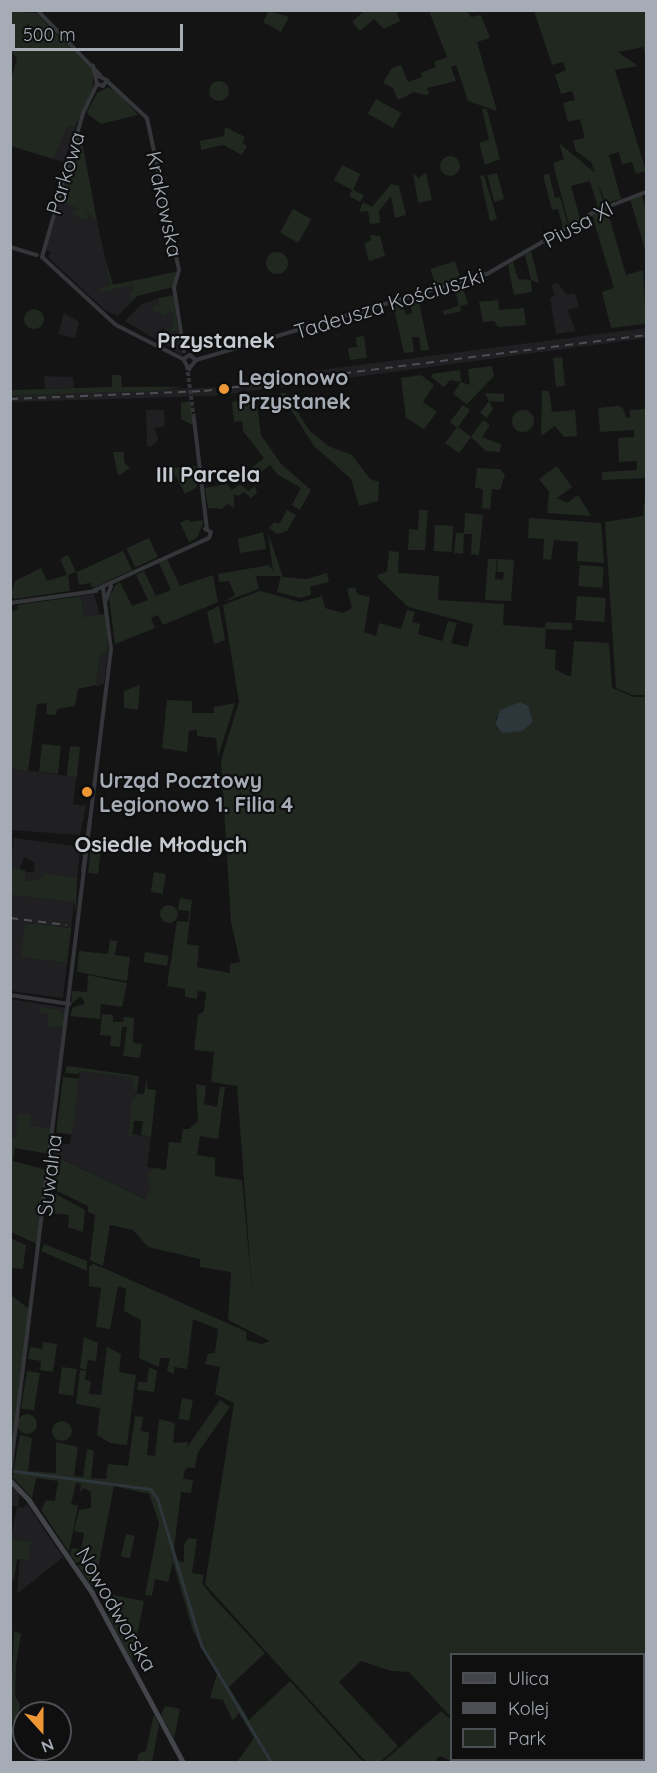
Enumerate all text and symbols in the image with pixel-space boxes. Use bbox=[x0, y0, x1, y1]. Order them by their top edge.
scale bar bbox=[15, 12, 186, 50]
text: 500 m bbox=[23, 23, 76, 46]
street label: Parkowa bbox=[40, 129, 90, 217]
street label: Krakowska bbox=[142, 149, 188, 259]
street label: Piusa XI bbox=[539, 195, 617, 253]
street label: Tadeusza Kościuszki bbox=[291, 262, 487, 344]
district label: Przystanek bbox=[157, 328, 275, 354]
place label: Legionowo Przystanek bbox=[238, 364, 351, 414]
marker: Legionowo Przystanek bbox=[215, 380, 233, 398]
district label: III Parcela bbox=[156, 462, 260, 488]
place label: Urząd Pocztowy Legionowo 1. Filia 4 bbox=[99, 767, 293, 817]
marker: Urząd Pocztowy Legionowo 1. Filia 4 bbox=[80, 785, 94, 799]
district label: Osiedle Młodych bbox=[75, 832, 247, 858]
street label: Suwalna bbox=[31, 1133, 67, 1217]
street label: Nowodworska bbox=[71, 1542, 163, 1676]
legend bbox=[450, 1653, 645, 1761]
text: Ulica bbox=[508, 1667, 549, 1690]
text: Kolej bbox=[508, 1697, 550, 1720]
north arrow bbox=[12, 1701, 72, 1761]
text: Park bbox=[508, 1727, 546, 1750]
text: N bbox=[39, 1734, 57, 1757]

